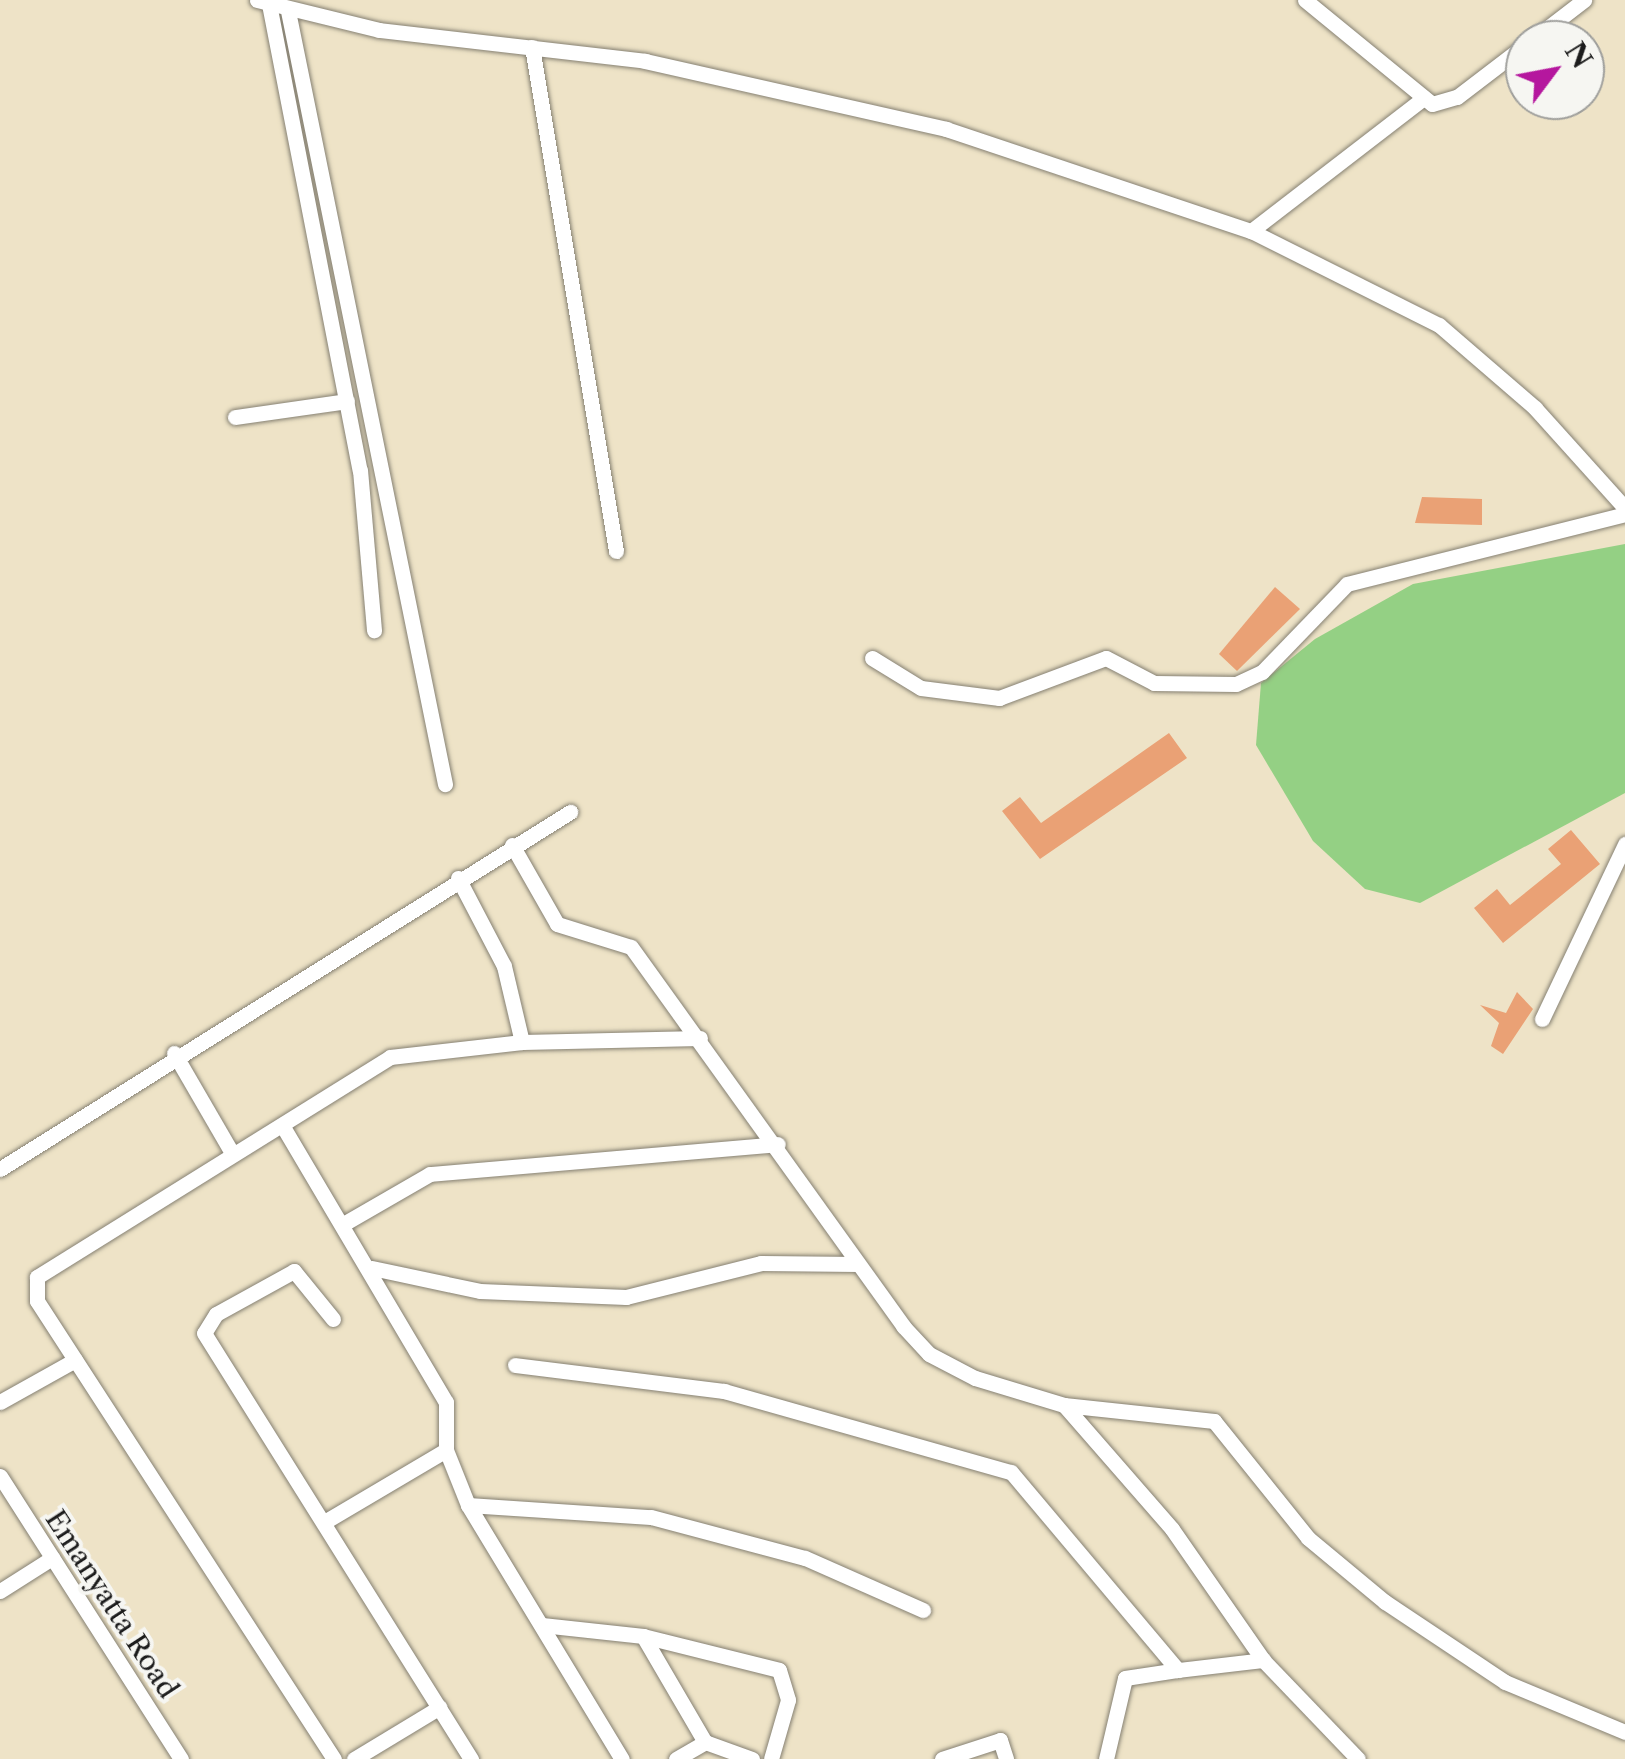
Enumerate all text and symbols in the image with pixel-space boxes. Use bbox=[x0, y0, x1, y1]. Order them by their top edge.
north arrow bbox=[1505, 20, 1605, 120]
text: N bbox=[1558, 36, 1600, 74]
street label: Emanyatta Road bbox=[39, 1504, 185, 1704]

